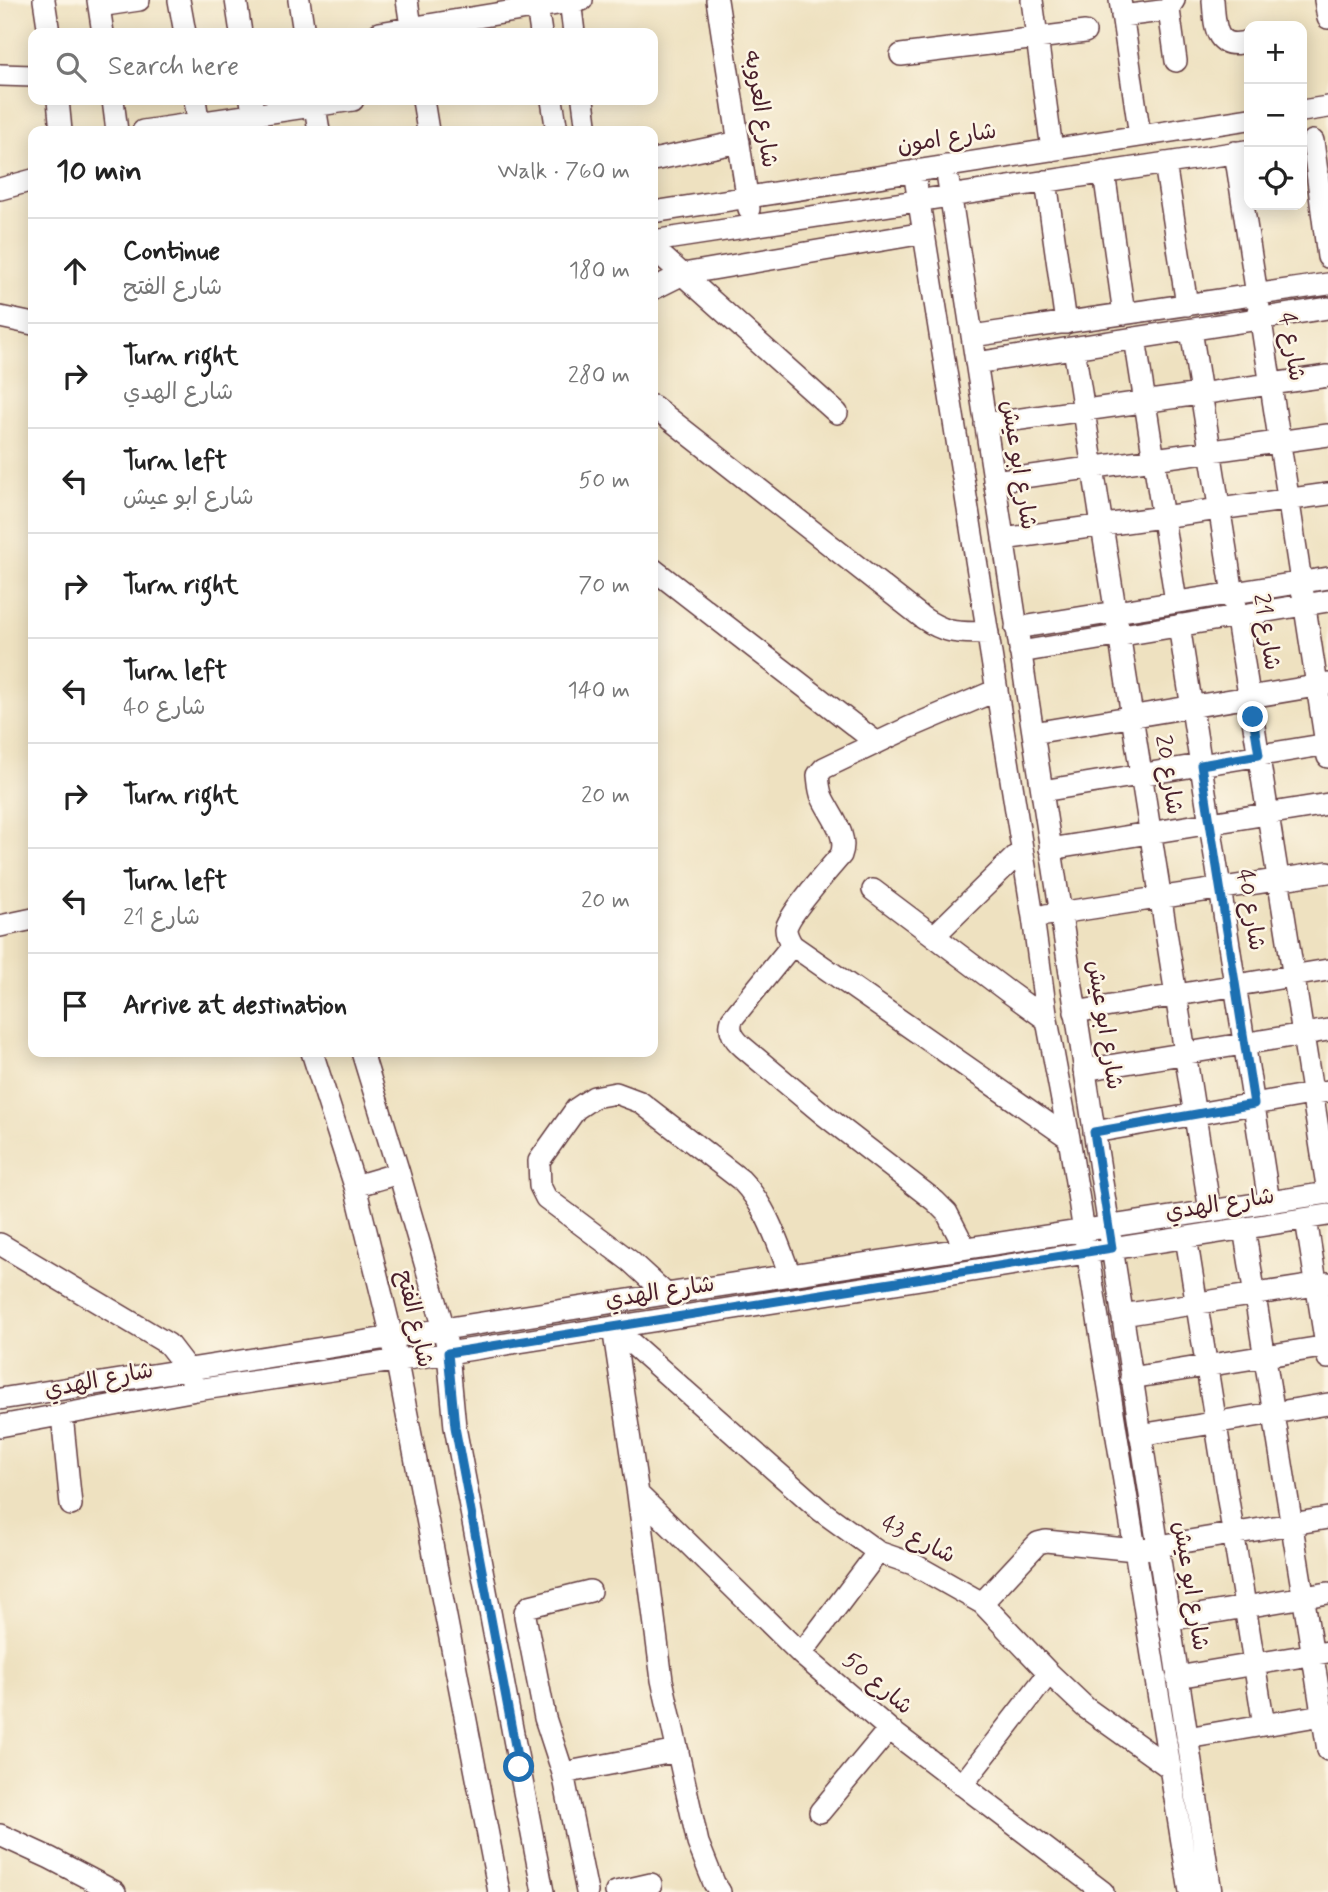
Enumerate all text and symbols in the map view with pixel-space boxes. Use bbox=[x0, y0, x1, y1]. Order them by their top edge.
map controls bbox=[1244, 21, 1307, 210]
button: + bbox=[1244, 21, 1307, 84]
search box bbox=[28, 28, 658, 105]
icon: search bbox=[52, 48, 90, 86]
street label: شارع العروبه bbox=[736, 48, 784, 170]
text: Search here bbox=[108, 50, 239, 84]
button: − bbox=[1244, 84, 1307, 147]
street label: شارع امون bbox=[895, 116, 999, 162]
button: locate bbox=[1244, 147, 1307, 210]
text: 10 min bbox=[56, 152, 142, 191]
text: Walk · 760 m bbox=[498, 157, 630, 187]
text: Continue bbox=[123, 235, 220, 269]
icon: ahead bbox=[56, 252, 94, 290]
text: 180 m bbox=[569, 256, 630, 286]
text: شارع الفتح bbox=[123, 273, 222, 303]
street label: شارع 4 bbox=[1271, 310, 1311, 384]
text: Turn right bbox=[123, 340, 239, 374]
icon: right bbox=[56, 357, 94, 395]
text: 280 m bbox=[568, 361, 630, 391]
text: شارع الهدي bbox=[123, 378, 233, 408]
street label: شارع ابو عيش bbox=[993, 398, 1043, 532]
text: Turn left bbox=[123, 445, 227, 479]
icon: left bbox=[56, 462, 94, 500]
text: 50 m bbox=[579, 466, 630, 496]
text: شارع ابو عيش bbox=[123, 483, 254, 513]
icon: right bbox=[56, 567, 94, 605]
text: Turn right bbox=[123, 569, 239, 603]
text: 70 m bbox=[578, 571, 630, 601]
street label: شارع 21 bbox=[1245, 592, 1287, 672]
text: Turn left bbox=[123, 655, 227, 689]
icon: left bbox=[56, 672, 94, 710]
text: 140 m bbox=[567, 676, 630, 706]
text: شارع 40 bbox=[123, 693, 206, 723]
route end bbox=[1237, 701, 1268, 732]
street label: شارع 20 bbox=[1147, 733, 1189, 817]
icon: right bbox=[56, 777, 94, 815]
text: Turn right bbox=[123, 779, 239, 813]
text: 20 m bbox=[581, 781, 630, 811]
text: Turn left bbox=[123, 865, 227, 899]
street label: شارع 40 bbox=[1229, 867, 1271, 953]
icon: left bbox=[56, 882, 94, 920]
text: 20 m bbox=[581, 886, 630, 916]
text: شارع 21 bbox=[123, 903, 200, 933]
street label: شارع ابو عيش bbox=[1079, 958, 1129, 1092]
icon: arrive bbox=[56, 987, 94, 1025]
text: Arrive at destination bbox=[123, 989, 347, 1023]
street label: شارع الهدي bbox=[1163, 1182, 1277, 1228]
street label: شارع الفتح bbox=[388, 1267, 440, 1371]
street label: شارع الهدي bbox=[603, 1270, 717, 1316]
street label: شارع الهدي bbox=[42, 1356, 156, 1406]
street label: شارع 43 bbox=[876, 1509, 960, 1571]
street label: شارع ابو عيش bbox=[1165, 1519, 1215, 1653]
street label: شارع 50 bbox=[836, 1646, 918, 1722]
route start bbox=[503, 1751, 534, 1782]

